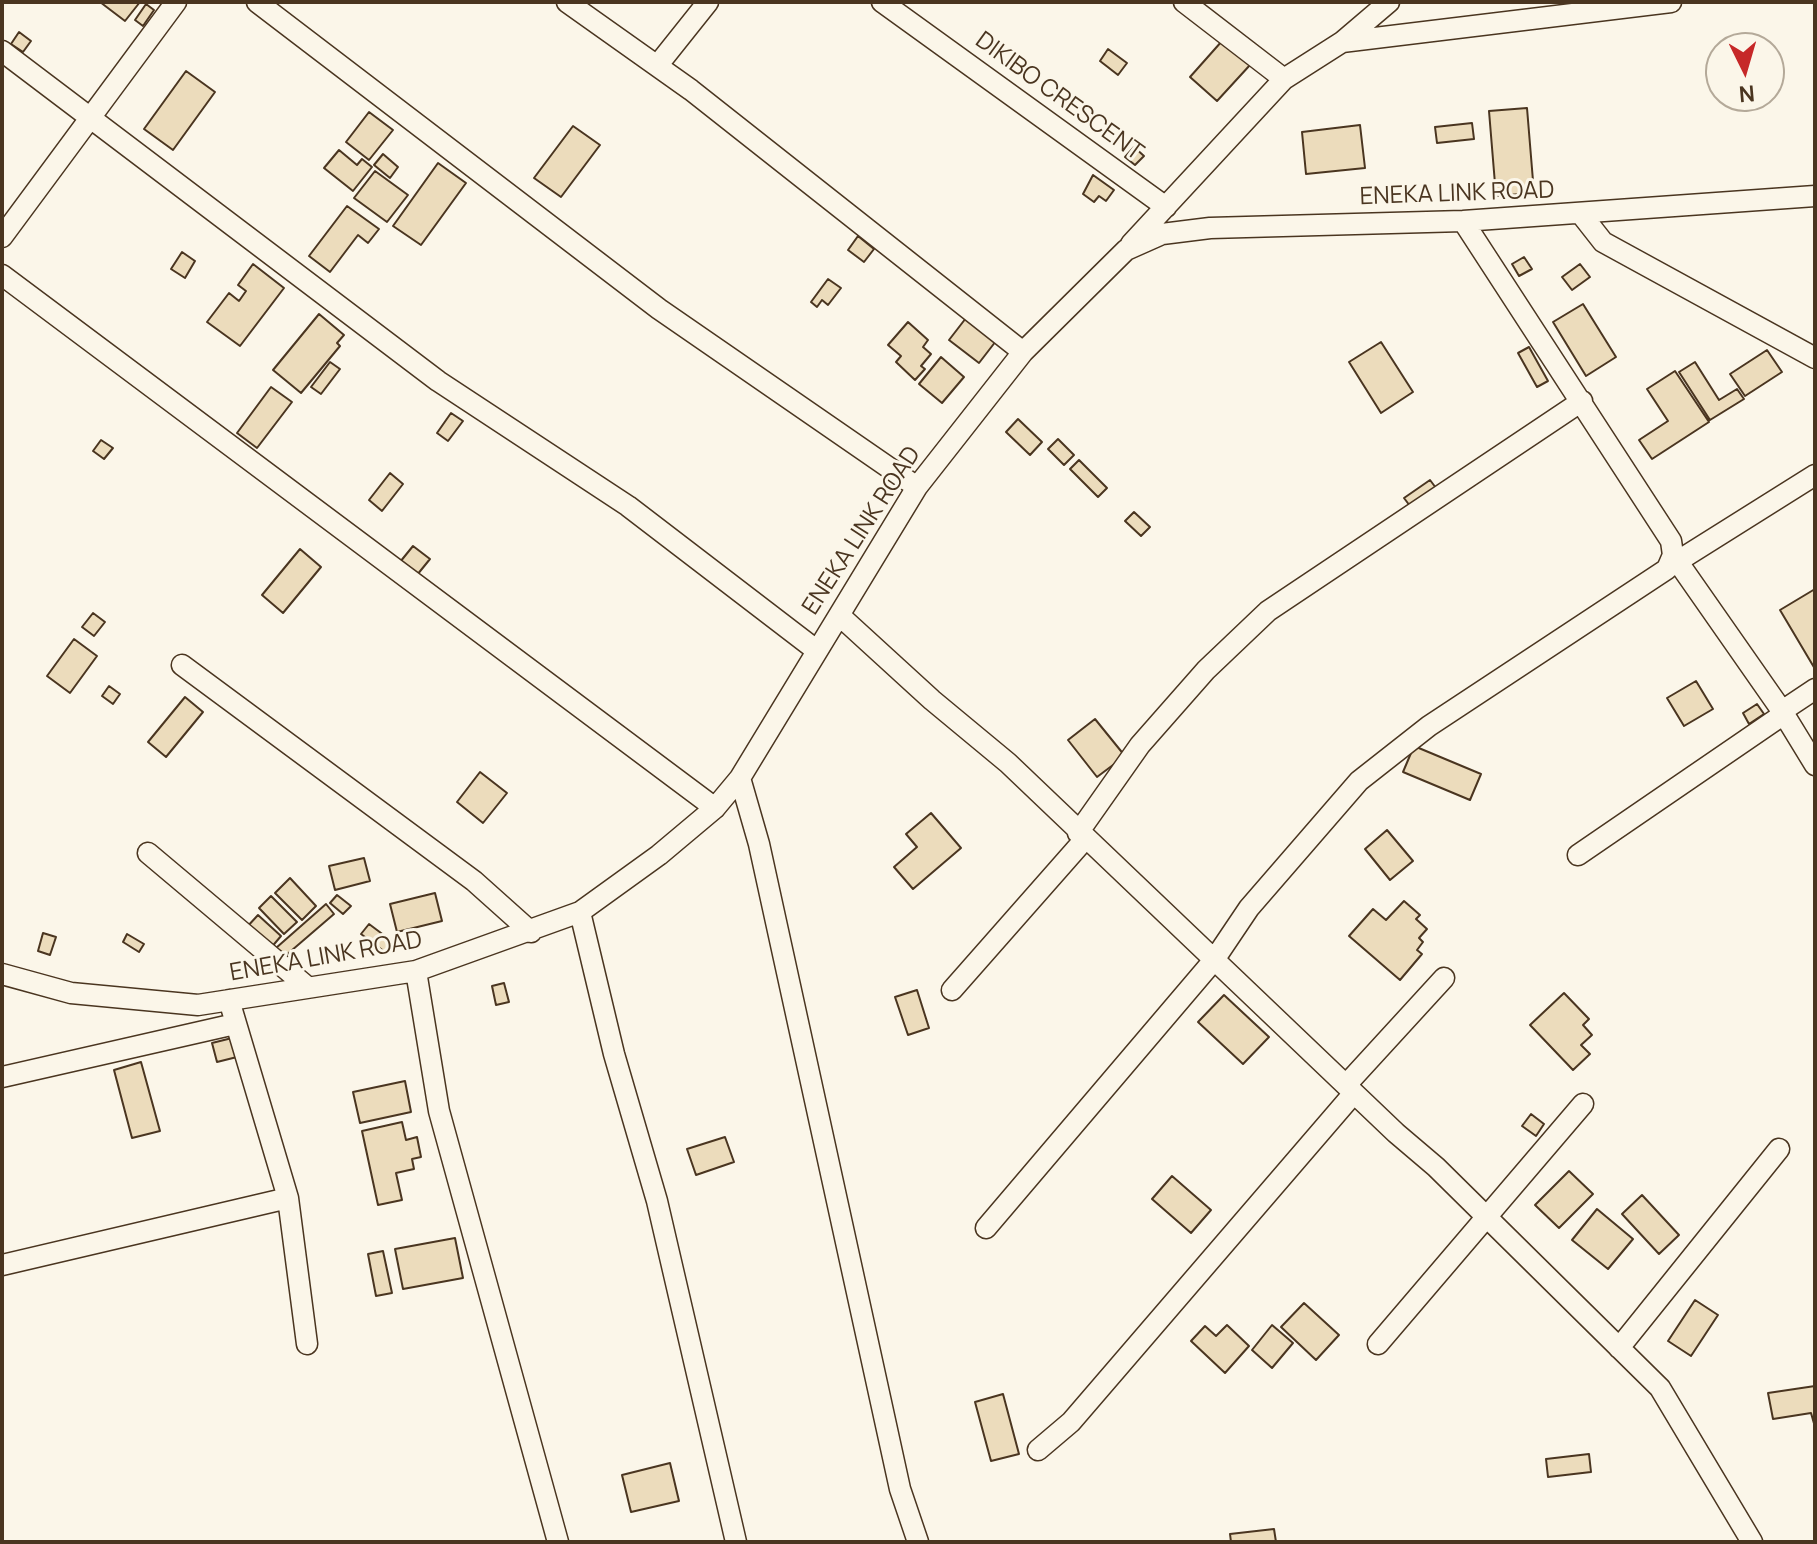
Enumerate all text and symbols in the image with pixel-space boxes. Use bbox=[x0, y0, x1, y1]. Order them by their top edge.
street label: DIKIBO CRESCENT bbox=[970, 27, 1148, 167]
north arrow bbox=[1705, 32, 1785, 112]
text: N bbox=[1738, 78, 1756, 110]
street label: ENEKA LINK ROAD bbox=[1359, 176, 1555, 212]
street label: ENEKA LINK ROAD bbox=[797, 442, 927, 620]
street label: ENEKA LINK ROAD bbox=[228, 926, 424, 988]

